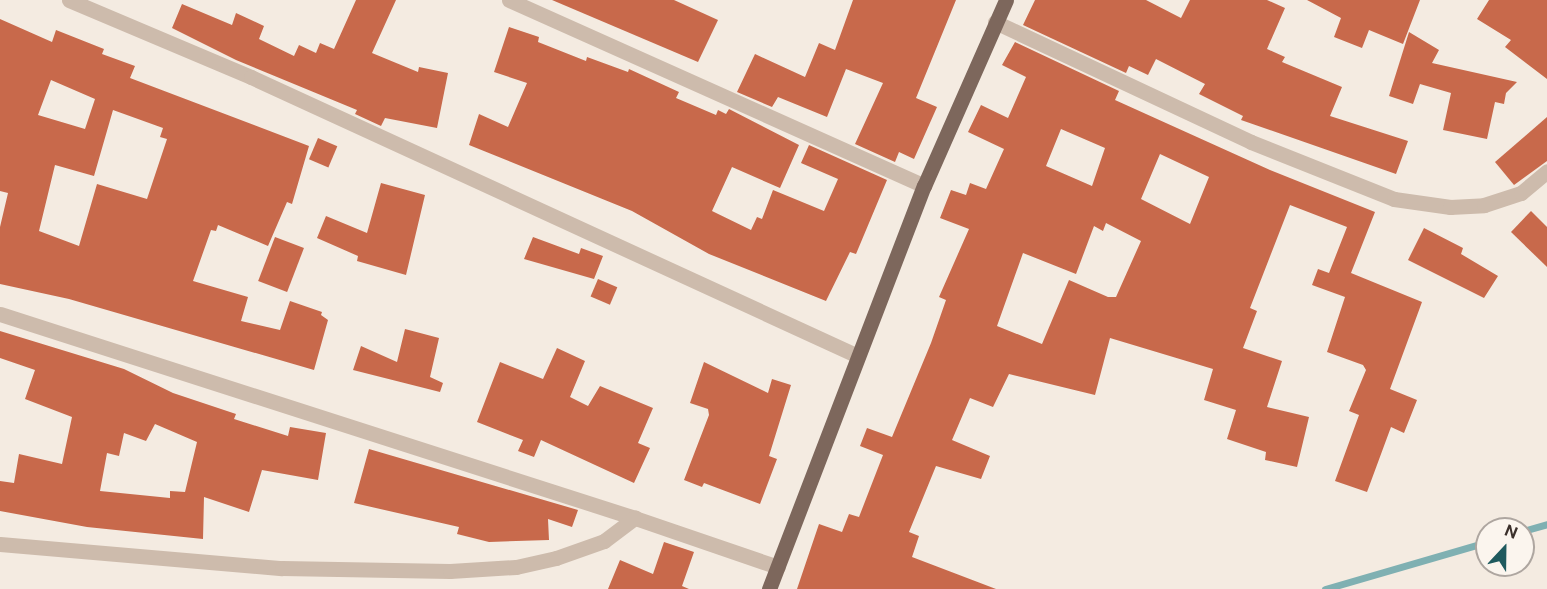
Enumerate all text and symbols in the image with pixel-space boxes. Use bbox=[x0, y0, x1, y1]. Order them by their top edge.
north arrow bbox=[1475, 517, 1535, 577]
text: N bbox=[1502, 521, 1521, 543]

